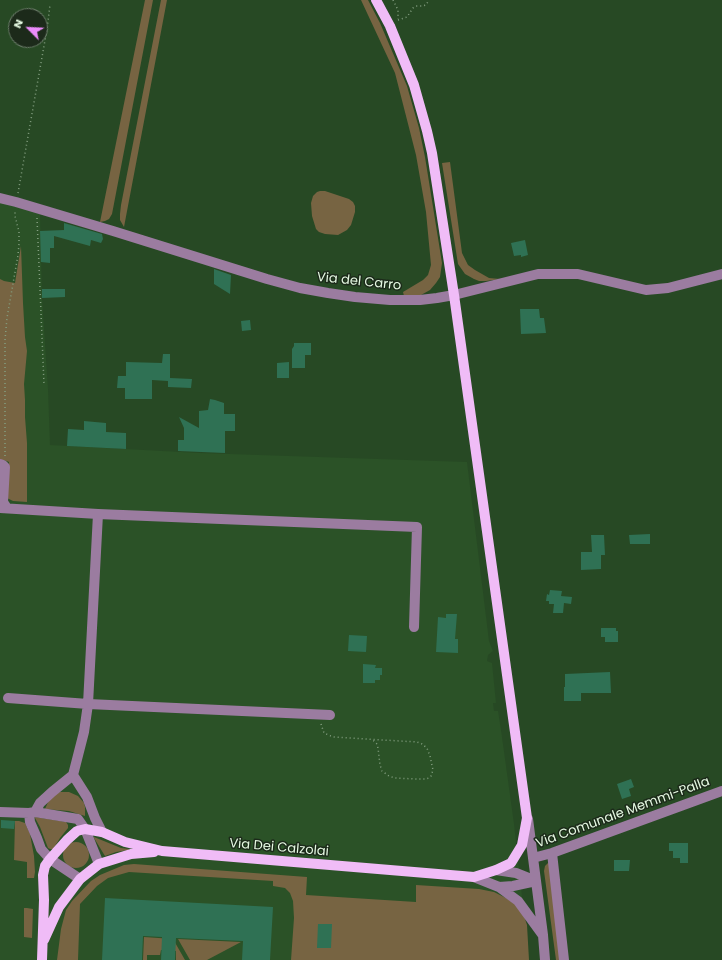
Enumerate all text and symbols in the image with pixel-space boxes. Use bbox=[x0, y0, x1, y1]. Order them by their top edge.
north arrow bbox=[8, 8, 48, 48]
text: N bbox=[9, 16, 27, 31]
street label: Via del Carro bbox=[316, 270, 402, 294]
street label: Via Comunale Memmi-Palla bbox=[534, 774, 712, 852]
street label: Via Dei Calzolai bbox=[229, 836, 329, 860]

